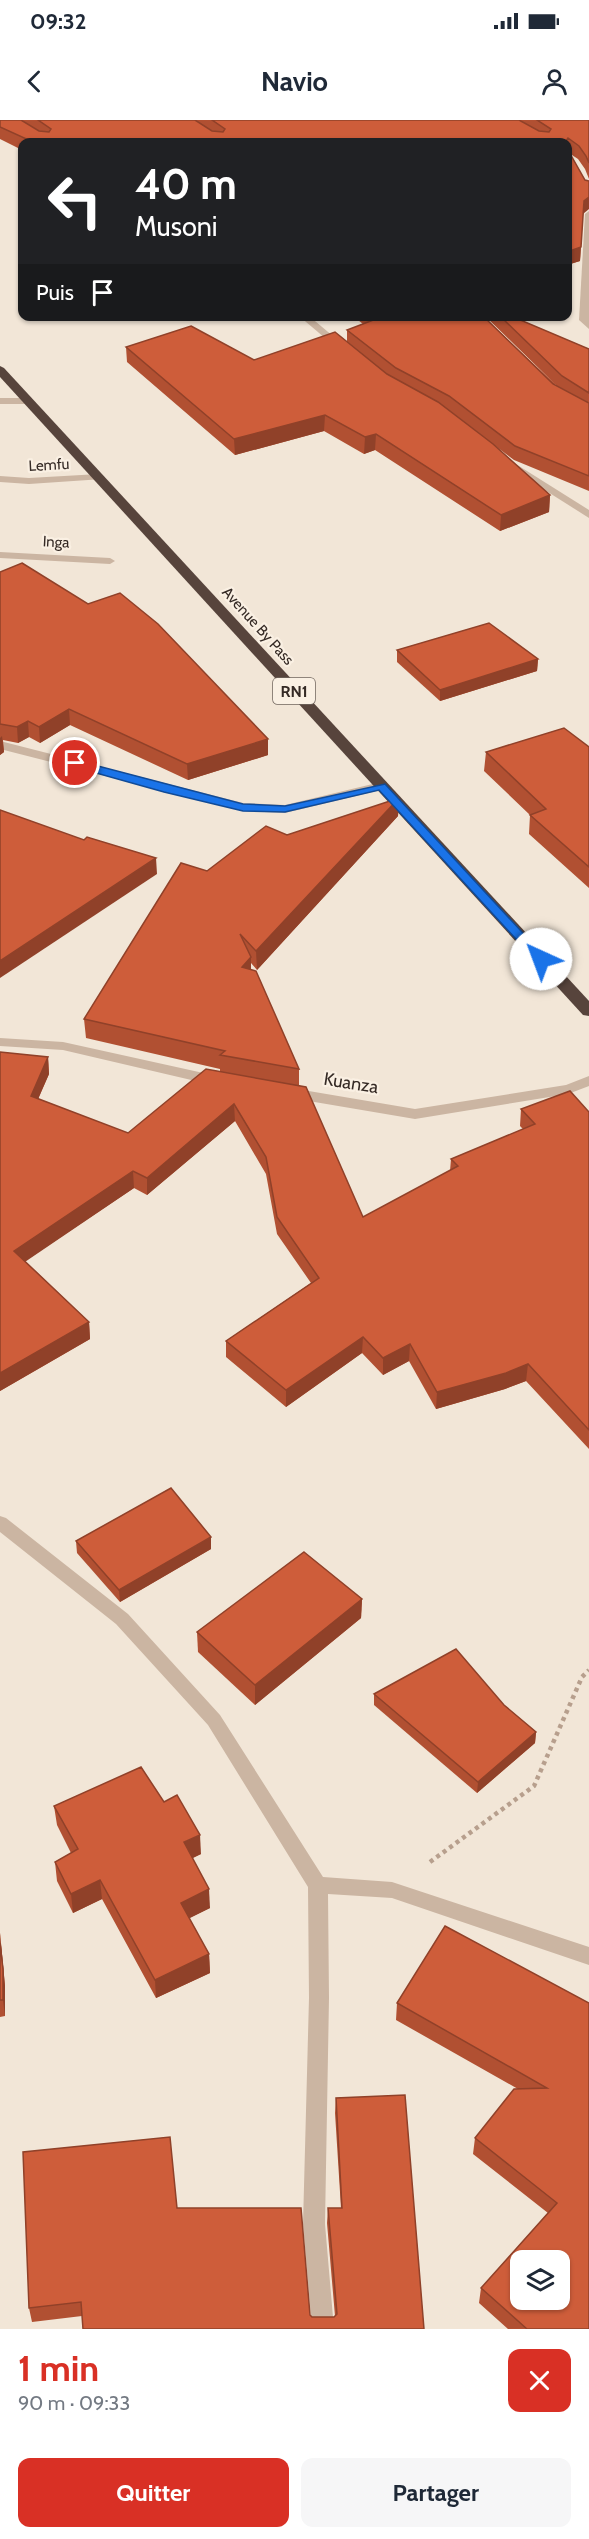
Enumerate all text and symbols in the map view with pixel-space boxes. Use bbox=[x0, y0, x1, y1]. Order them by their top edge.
text: 09:32 bbox=[30, 8, 86, 35]
icon: back bbox=[18, 65, 51, 98]
text: Navio bbox=[261, 65, 328, 98]
icon: person bbox=[538, 65, 571, 98]
text: 40 m bbox=[135, 158, 237, 210]
icon: left bbox=[36, 162, 114, 240]
text: Musoni bbox=[135, 210, 218, 243]
icon: arrive bbox=[86, 276, 119, 309]
text: Puis bbox=[36, 279, 74, 306]
street label: Lemfu bbox=[28, 455, 70, 475]
street label: Inga bbox=[42, 532, 71, 552]
street label: Avenue By Pass bbox=[218, 583, 298, 669]
road number: RN1 bbox=[273, 678, 315, 704]
pin bbox=[49, 737, 100, 788]
icon: arrive bbox=[58, 746, 91, 779]
position arrow bbox=[509, 927, 573, 991]
street label: Kuanza bbox=[322, 1068, 380, 1098]
map controls bbox=[510, 2250, 570, 2310]
button: layers bbox=[510, 2250, 570, 2310]
text: 1 min bbox=[18, 2346, 99, 2390]
button: close bbox=[508, 2349, 571, 2412]
text: 90 m · 09:33 bbox=[18, 2391, 130, 2415]
button: Quitter bbox=[18, 2458, 289, 2527]
button: Partager bbox=[301, 2458, 571, 2527]

